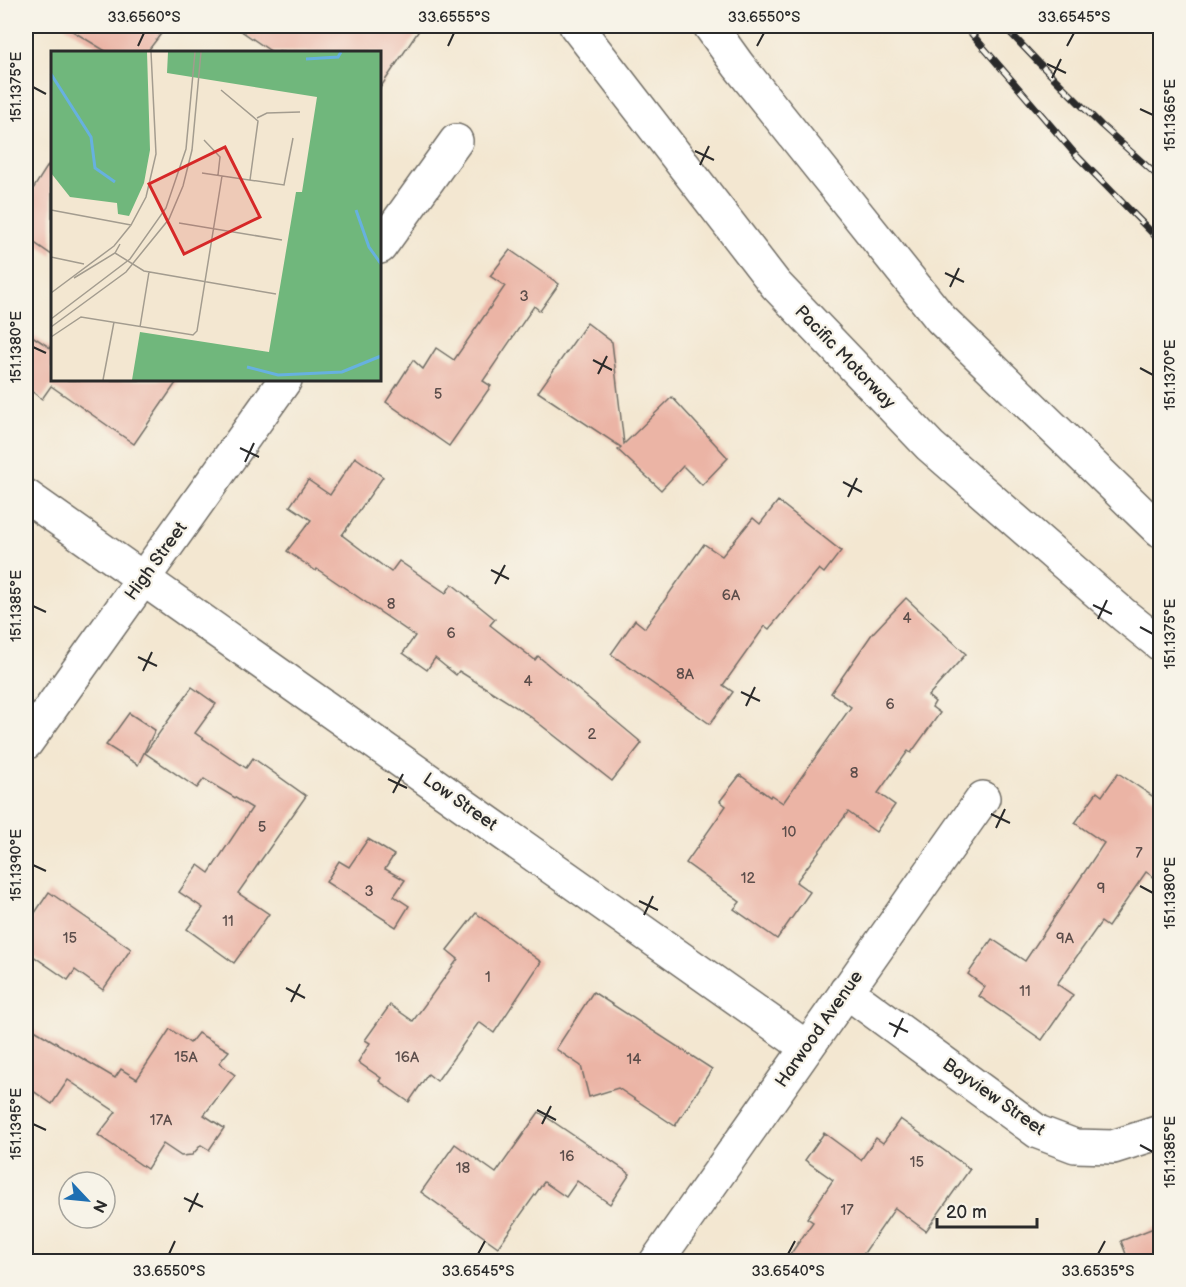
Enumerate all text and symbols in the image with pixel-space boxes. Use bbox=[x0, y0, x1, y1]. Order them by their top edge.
text: 33.6560°S bbox=[107, 8, 181, 27]
text: 33.6555°S bbox=[418, 8, 490, 27]
text: 33.6550°S bbox=[728, 8, 800, 27]
text: 33.6545°S bbox=[1038, 8, 1110, 27]
inset map bbox=[51, 51, 381, 381]
text: 151.1375°E bbox=[7, 52, 26, 122]
text: 151.1365°E bbox=[1161, 79, 1180, 151]
house number: 3 bbox=[519, 287, 529, 306]
street label: Pacific Motorway bbox=[790, 301, 900, 414]
text: 151.1380°E bbox=[7, 311, 26, 383]
text: 151.1370°E bbox=[1161, 339, 1180, 411]
house number: 5 bbox=[434, 385, 442, 404]
street label: High Street bbox=[121, 517, 192, 604]
text: 151.1385°E bbox=[7, 570, 26, 642]
house number: 6A bbox=[722, 586, 741, 605]
house number: 8 bbox=[387, 595, 396, 614]
text: 151.1375°E bbox=[1161, 599, 1180, 669]
house number: 4 bbox=[902, 609, 912, 628]
house number: 6 bbox=[446, 624, 456, 643]
house number: 8A bbox=[676, 665, 695, 684]
house number: 4 bbox=[523, 672, 533, 691]
house number: 6 bbox=[885, 695, 895, 714]
house number: 2 bbox=[588, 725, 597, 744]
house number: 8 bbox=[850, 764, 859, 783]
street label: Low Street bbox=[419, 769, 502, 836]
house number: 5 bbox=[258, 818, 266, 837]
house number: 10 bbox=[782, 823, 796, 842]
text: 151.1390°E bbox=[7, 829, 26, 901]
house number: 7 bbox=[1135, 844, 1143, 863]
text: 151.1380°E bbox=[1161, 857, 1180, 929]
house number: 12 bbox=[741, 869, 755, 888]
house number: 9 bbox=[1097, 879, 1105, 898]
house number: 3 bbox=[364, 882, 374, 901]
house number: 11 bbox=[222, 912, 234, 931]
house number: 15 bbox=[63, 929, 77, 948]
house number: 9A bbox=[1056, 929, 1075, 948]
street label: Harwood Avenue bbox=[771, 966, 867, 1091]
house number: 1 bbox=[485, 968, 491, 987]
house number: 11 bbox=[1019, 982, 1031, 1001]
house number: 15A bbox=[174, 1048, 199, 1067]
house number: 16A bbox=[395, 1048, 420, 1067]
house number: 14 bbox=[627, 1050, 641, 1069]
street label: Bayview Street bbox=[939, 1054, 1050, 1140]
text: 151.1395°E bbox=[7, 1088, 26, 1160]
house number: 17A bbox=[150, 1111, 173, 1130]
text: 151.1385°E bbox=[1161, 1116, 1180, 1188]
house number: 16 bbox=[560, 1147, 574, 1166]
house number: 15 bbox=[910, 1153, 924, 1172]
house number: 18 bbox=[456, 1159, 471, 1178]
north arrow bbox=[57, 1170, 117, 1230]
scale bar bbox=[937, 1191, 1038, 1229]
text: N bbox=[88, 1196, 110, 1215]
house number: 17 bbox=[840, 1201, 854, 1220]
text: 20 m bbox=[946, 1202, 987, 1223]
text: 33.6550°S bbox=[133, 1262, 205, 1281]
text: 33.6545°S bbox=[442, 1262, 514, 1281]
text: 33.6540°S bbox=[751, 1262, 825, 1281]
text: 33.6535°S bbox=[1062, 1262, 1134, 1281]

